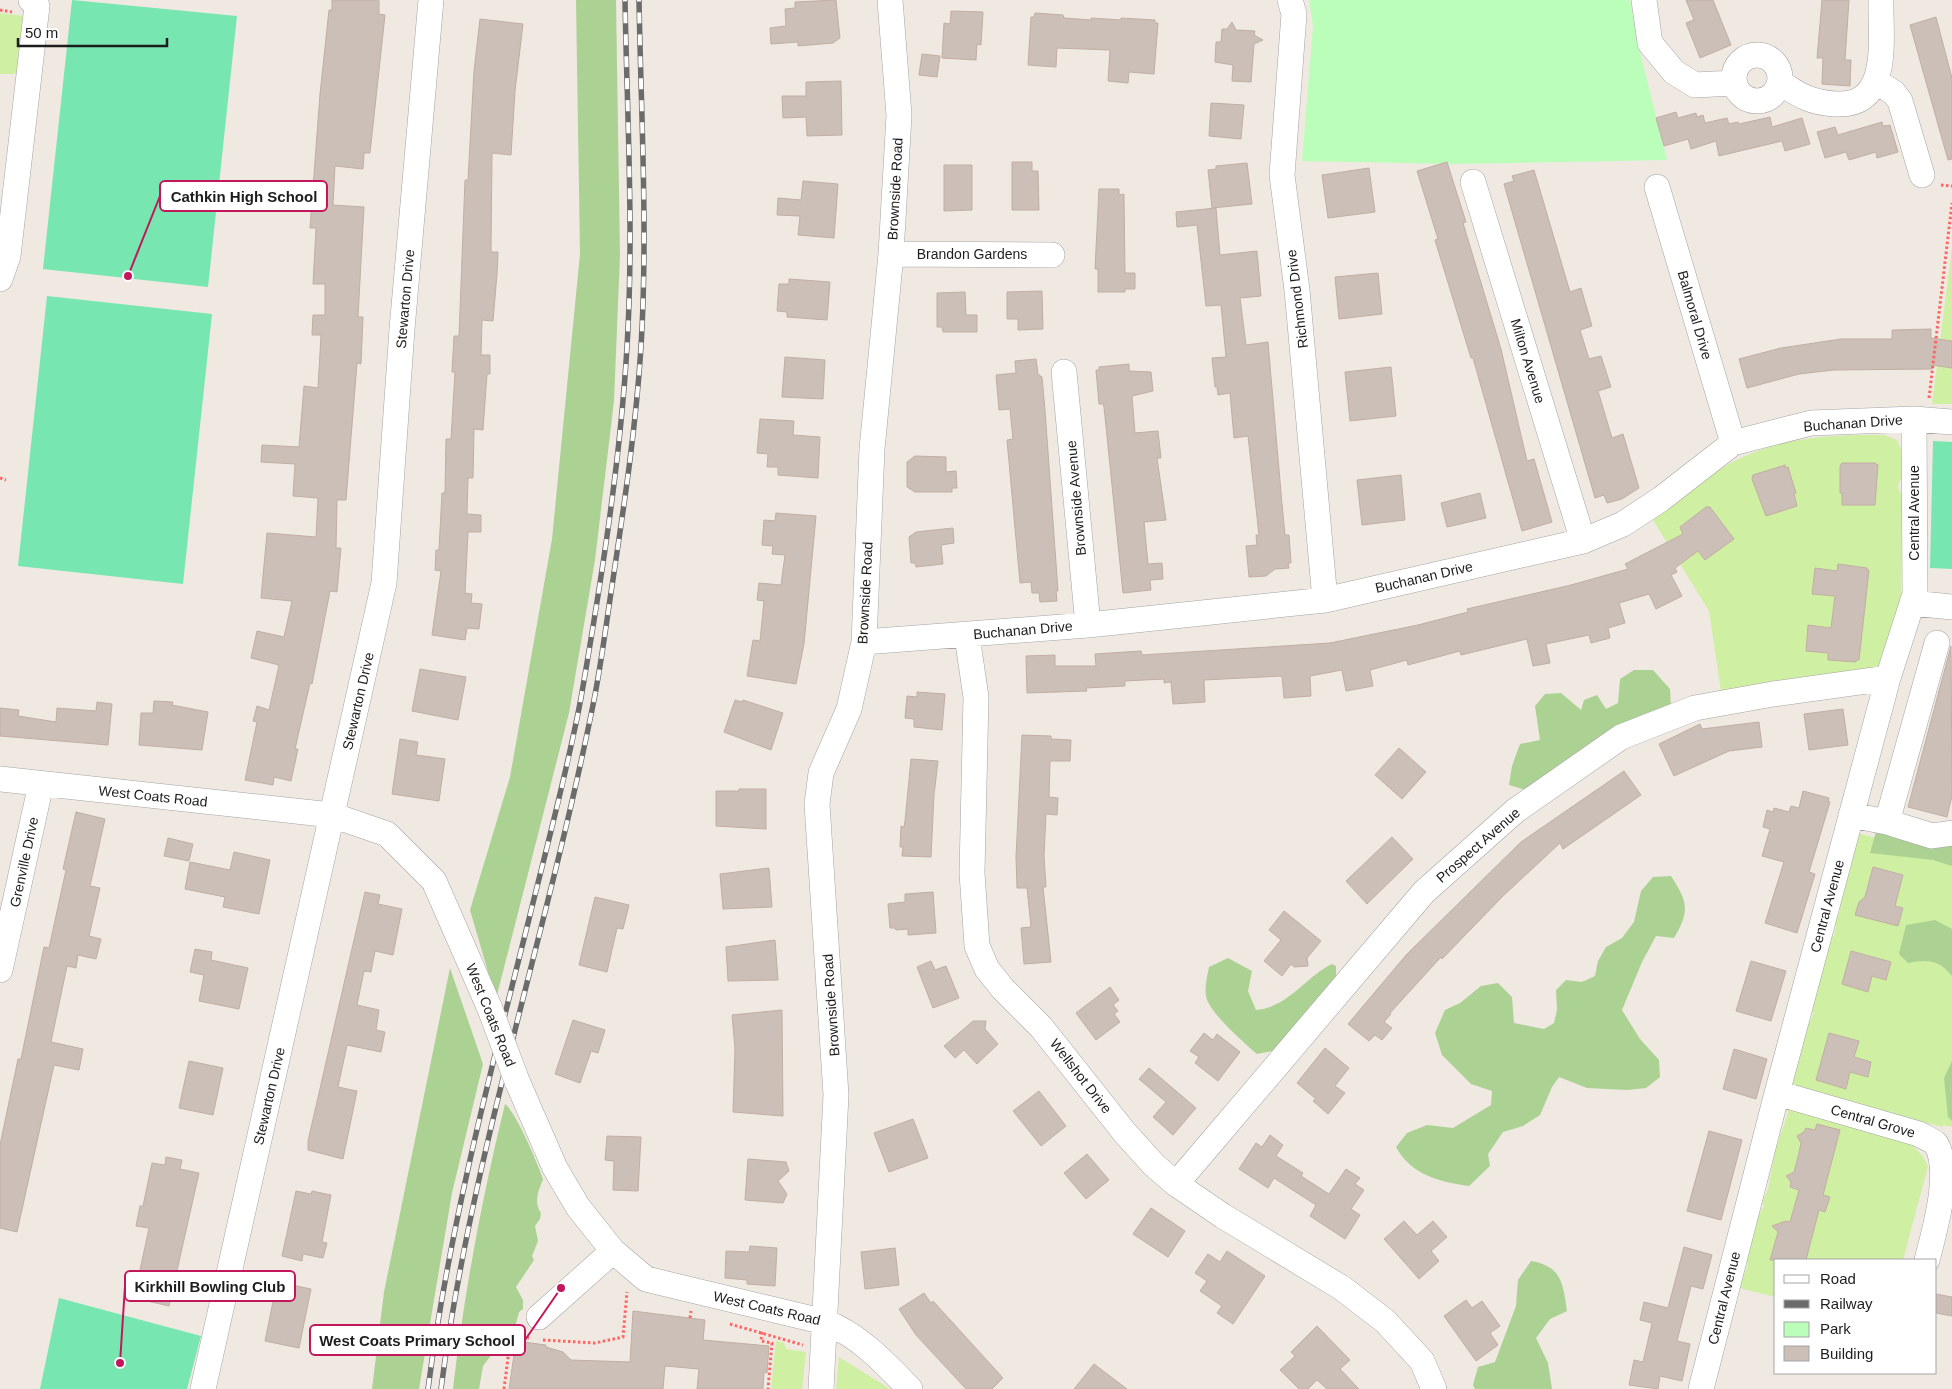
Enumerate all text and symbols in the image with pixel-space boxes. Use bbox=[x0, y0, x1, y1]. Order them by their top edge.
scale bar bbox=[18, 15, 166, 47]
text: 50 m bbox=[25, 24, 58, 41]
street label: Brownside Road bbox=[884, 137, 906, 241]
callout: Cathkin High School bbox=[160, 181, 327, 211]
text: Cathkin High School bbox=[171, 188, 317, 205]
street label: Brandon Gardens bbox=[917, 246, 1027, 262]
street label: Stewarton Drive bbox=[393, 248, 417, 349]
street label: Richmond Drive bbox=[1283, 248, 1311, 349]
street label: Balmoral Drive bbox=[1675, 269, 1715, 362]
street label: Milton Avenue bbox=[1508, 317, 1549, 405]
street label: Buchanan Drive bbox=[1803, 412, 1903, 434]
street label: Brownside Avenue bbox=[1063, 439, 1089, 556]
street label: Central Avenue bbox=[1906, 465, 1922, 561]
street label: Brownside Road bbox=[854, 541, 876, 645]
street label: Buchanan Drive bbox=[1374, 558, 1475, 596]
street label: Buchanan Drive bbox=[973, 618, 1074, 642]
street label: Stewarton Drive bbox=[339, 650, 377, 751]
street label: West Coats Road bbox=[98, 782, 208, 810]
street label: Prospect Avenue bbox=[1433, 804, 1523, 886]
street label: Grenville Drive bbox=[7, 815, 41, 909]
street label: Central Avenue bbox=[1807, 858, 1847, 954]
street label: Brownside Road bbox=[819, 953, 843, 1057]
street label: West Coats Road bbox=[463, 961, 519, 1069]
street label: Wellshot Drive bbox=[1047, 1036, 1115, 1117]
street label: Stewarton Drive bbox=[250, 1045, 288, 1146]
street label: Central Grove bbox=[1829, 1101, 1917, 1141]
street label: Central Avenue bbox=[1705, 1250, 1743, 1346]
legend bbox=[1774, 1259, 1937, 1374]
text: Road bbox=[1820, 1270, 1856, 1287]
callout: Kirkhill Bowling Club bbox=[125, 1271, 295, 1301]
text: Kirkhill Bowling Club bbox=[135, 1278, 285, 1295]
street label: West Coats Road bbox=[712, 1288, 822, 1328]
text: Railway bbox=[1820, 1295, 1873, 1312]
text: Park bbox=[1820, 1320, 1851, 1337]
callout: West Coats Primary School bbox=[310, 1325, 525, 1355]
text: West Coats Primary School bbox=[319, 1332, 515, 1349]
text: Building bbox=[1820, 1345, 1873, 1362]

